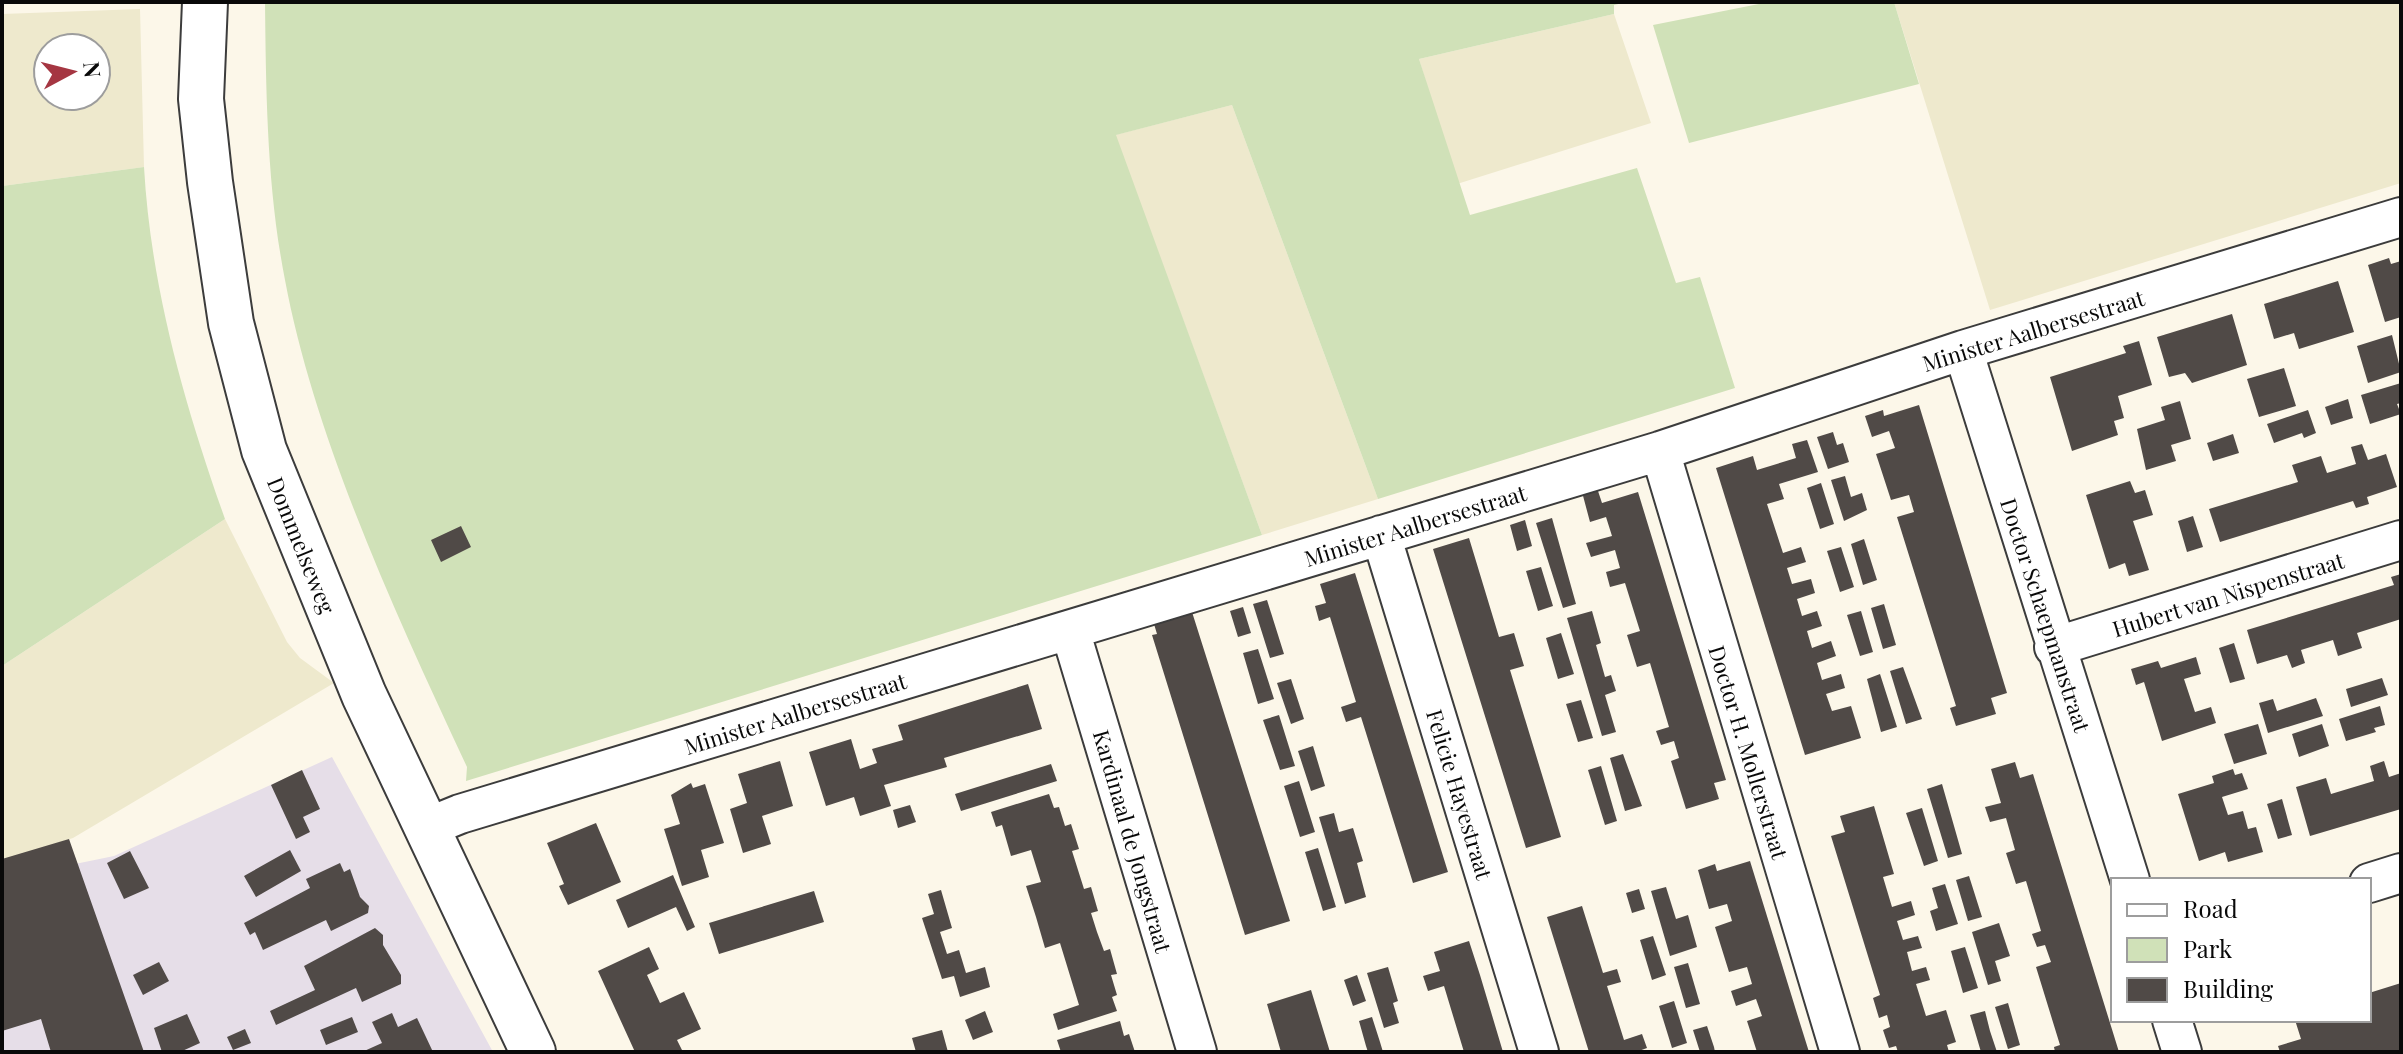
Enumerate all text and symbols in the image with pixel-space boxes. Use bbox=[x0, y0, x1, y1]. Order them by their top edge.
north arrow bbox=[32, 32, 112, 112]
text: N bbox=[77, 60, 109, 79]
street label: Minister Aalbersestraat bbox=[1918, 282, 2149, 378]
street label: Dommelseweg bbox=[261, 472, 343, 618]
street label: Minister Aalbersestraat bbox=[1300, 477, 1531, 573]
street label: Doctor Schaepmanstraat bbox=[1994, 494, 2098, 737]
street label: Hubert van Nispenstraat bbox=[2109, 544, 2349, 644]
street label: Doctor H. Mollerstraat bbox=[1702, 641, 1796, 864]
street label: Minister Aalbersestraat bbox=[680, 665, 911, 761]
street label: Felicie Hayestraat bbox=[1420, 705, 1500, 884]
street label: Kardinaal de Jongstraat bbox=[1087, 726, 1180, 957]
legend bbox=[2111, 878, 2371, 1022]
text: Road bbox=[2183, 892, 2238, 924]
text: Park bbox=[2183, 932, 2233, 964]
text: Building bbox=[2183, 972, 2274, 1004]

